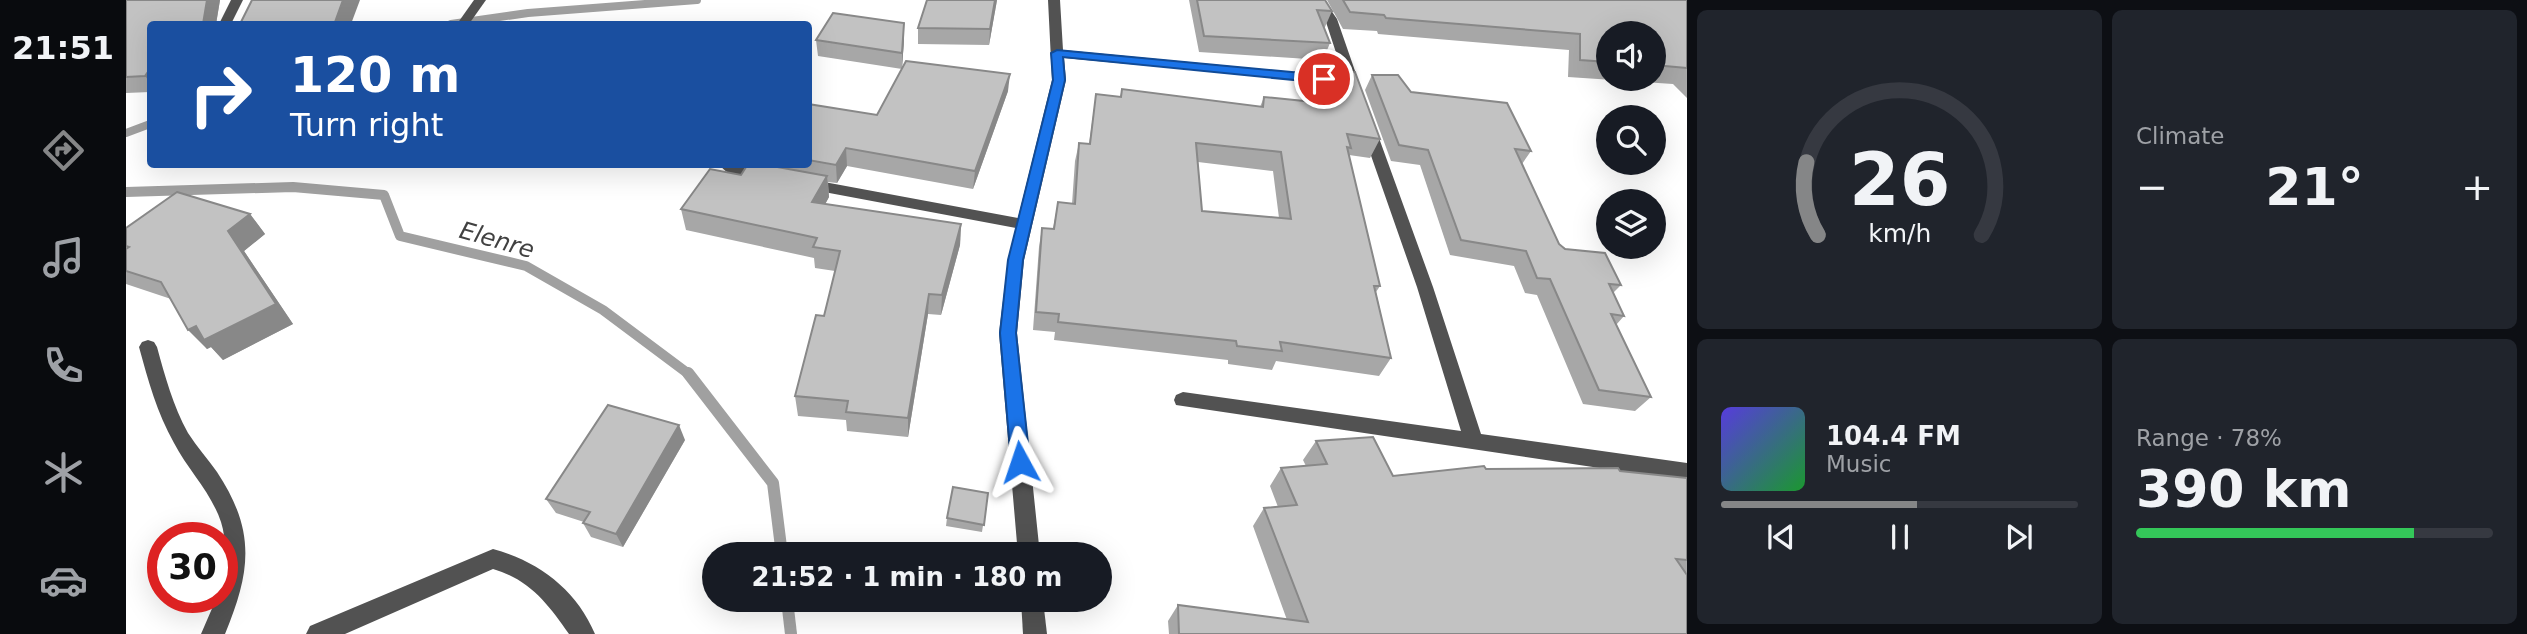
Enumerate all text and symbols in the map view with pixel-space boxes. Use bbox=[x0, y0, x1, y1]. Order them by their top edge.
map controls bbox=[1596, 21, 1666, 259]
button: sound bbox=[1596, 21, 1666, 91]
text: 21:51 bbox=[12, 29, 114, 67]
text: 120 m bbox=[290, 47, 460, 104]
icon: right bbox=[175, 49, 266, 140]
pin bbox=[1294, 49, 1354, 109]
icon: arrive bbox=[1305, 60, 1343, 98]
button: search bbox=[1596, 105, 1666, 175]
text: Turn right bbox=[290, 106, 443, 144]
text: Climate bbox=[2136, 123, 2225, 149]
icon: directions bbox=[39, 126, 88, 175]
text: 26 bbox=[1849, 138, 1950, 223]
text: 21° bbox=[2265, 157, 2364, 217]
text: − bbox=[2136, 165, 2168, 209]
text: + bbox=[2461, 165, 2493, 209]
button: layers bbox=[1596, 189, 1666, 259]
water label: Elenre bbox=[456, 216, 538, 264]
text: km/h bbox=[1868, 219, 1931, 248]
icon: music bbox=[39, 233, 88, 282]
icon: phone bbox=[39, 341, 88, 390]
text: 104.4 FM bbox=[1826, 421, 1961, 451]
position arrow bbox=[983, 425, 1057, 499]
text: Range · 78% bbox=[2136, 425, 2282, 451]
icon: climate bbox=[39, 448, 88, 497]
text: Music bbox=[1826, 451, 1891, 477]
text: 390 km bbox=[2136, 459, 2351, 519]
icon: previous bbox=[1762, 518, 1800, 556]
icon: pause bbox=[1881, 518, 1919, 556]
icon: next bbox=[2000, 518, 2038, 556]
speed limit sign: 30 bbox=[147, 522, 238, 613]
icon: car bbox=[39, 556, 88, 605]
text: 21:52 · 1 min · 180 m bbox=[752, 562, 1062, 592]

